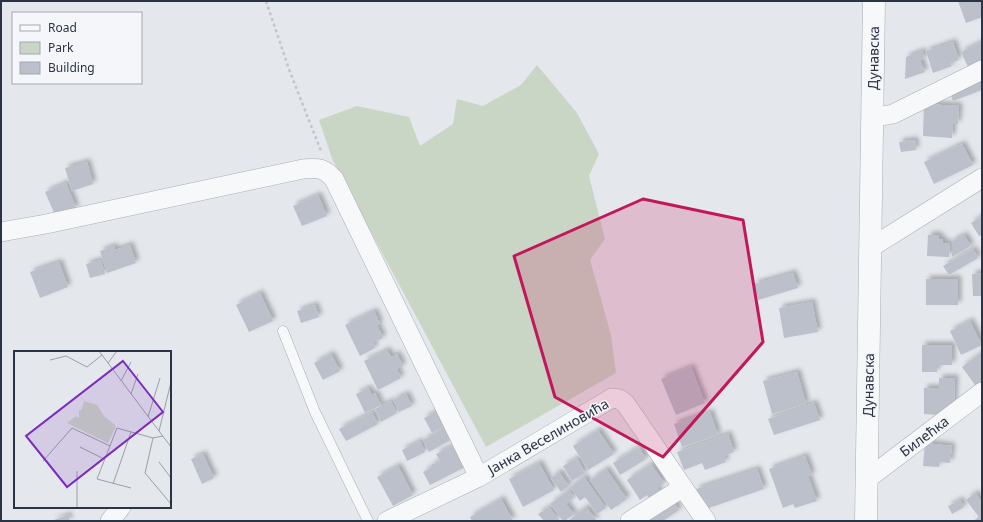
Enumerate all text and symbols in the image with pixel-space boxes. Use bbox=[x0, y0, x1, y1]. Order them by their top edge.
legend bbox=[12, 12, 142, 84]
text: Road bbox=[48, 19, 77, 36]
street label: Дунавска bbox=[863, 26, 883, 90]
text: Park bbox=[48, 39, 74, 56]
text: Building bbox=[48, 59, 95, 76]
inset map bbox=[14, 351, 171, 508]
street label: Дунавска bbox=[858, 353, 878, 417]
street label: Јанка Веселиновића bbox=[482, 394, 612, 479]
street label: Билећка bbox=[896, 411, 952, 461]

